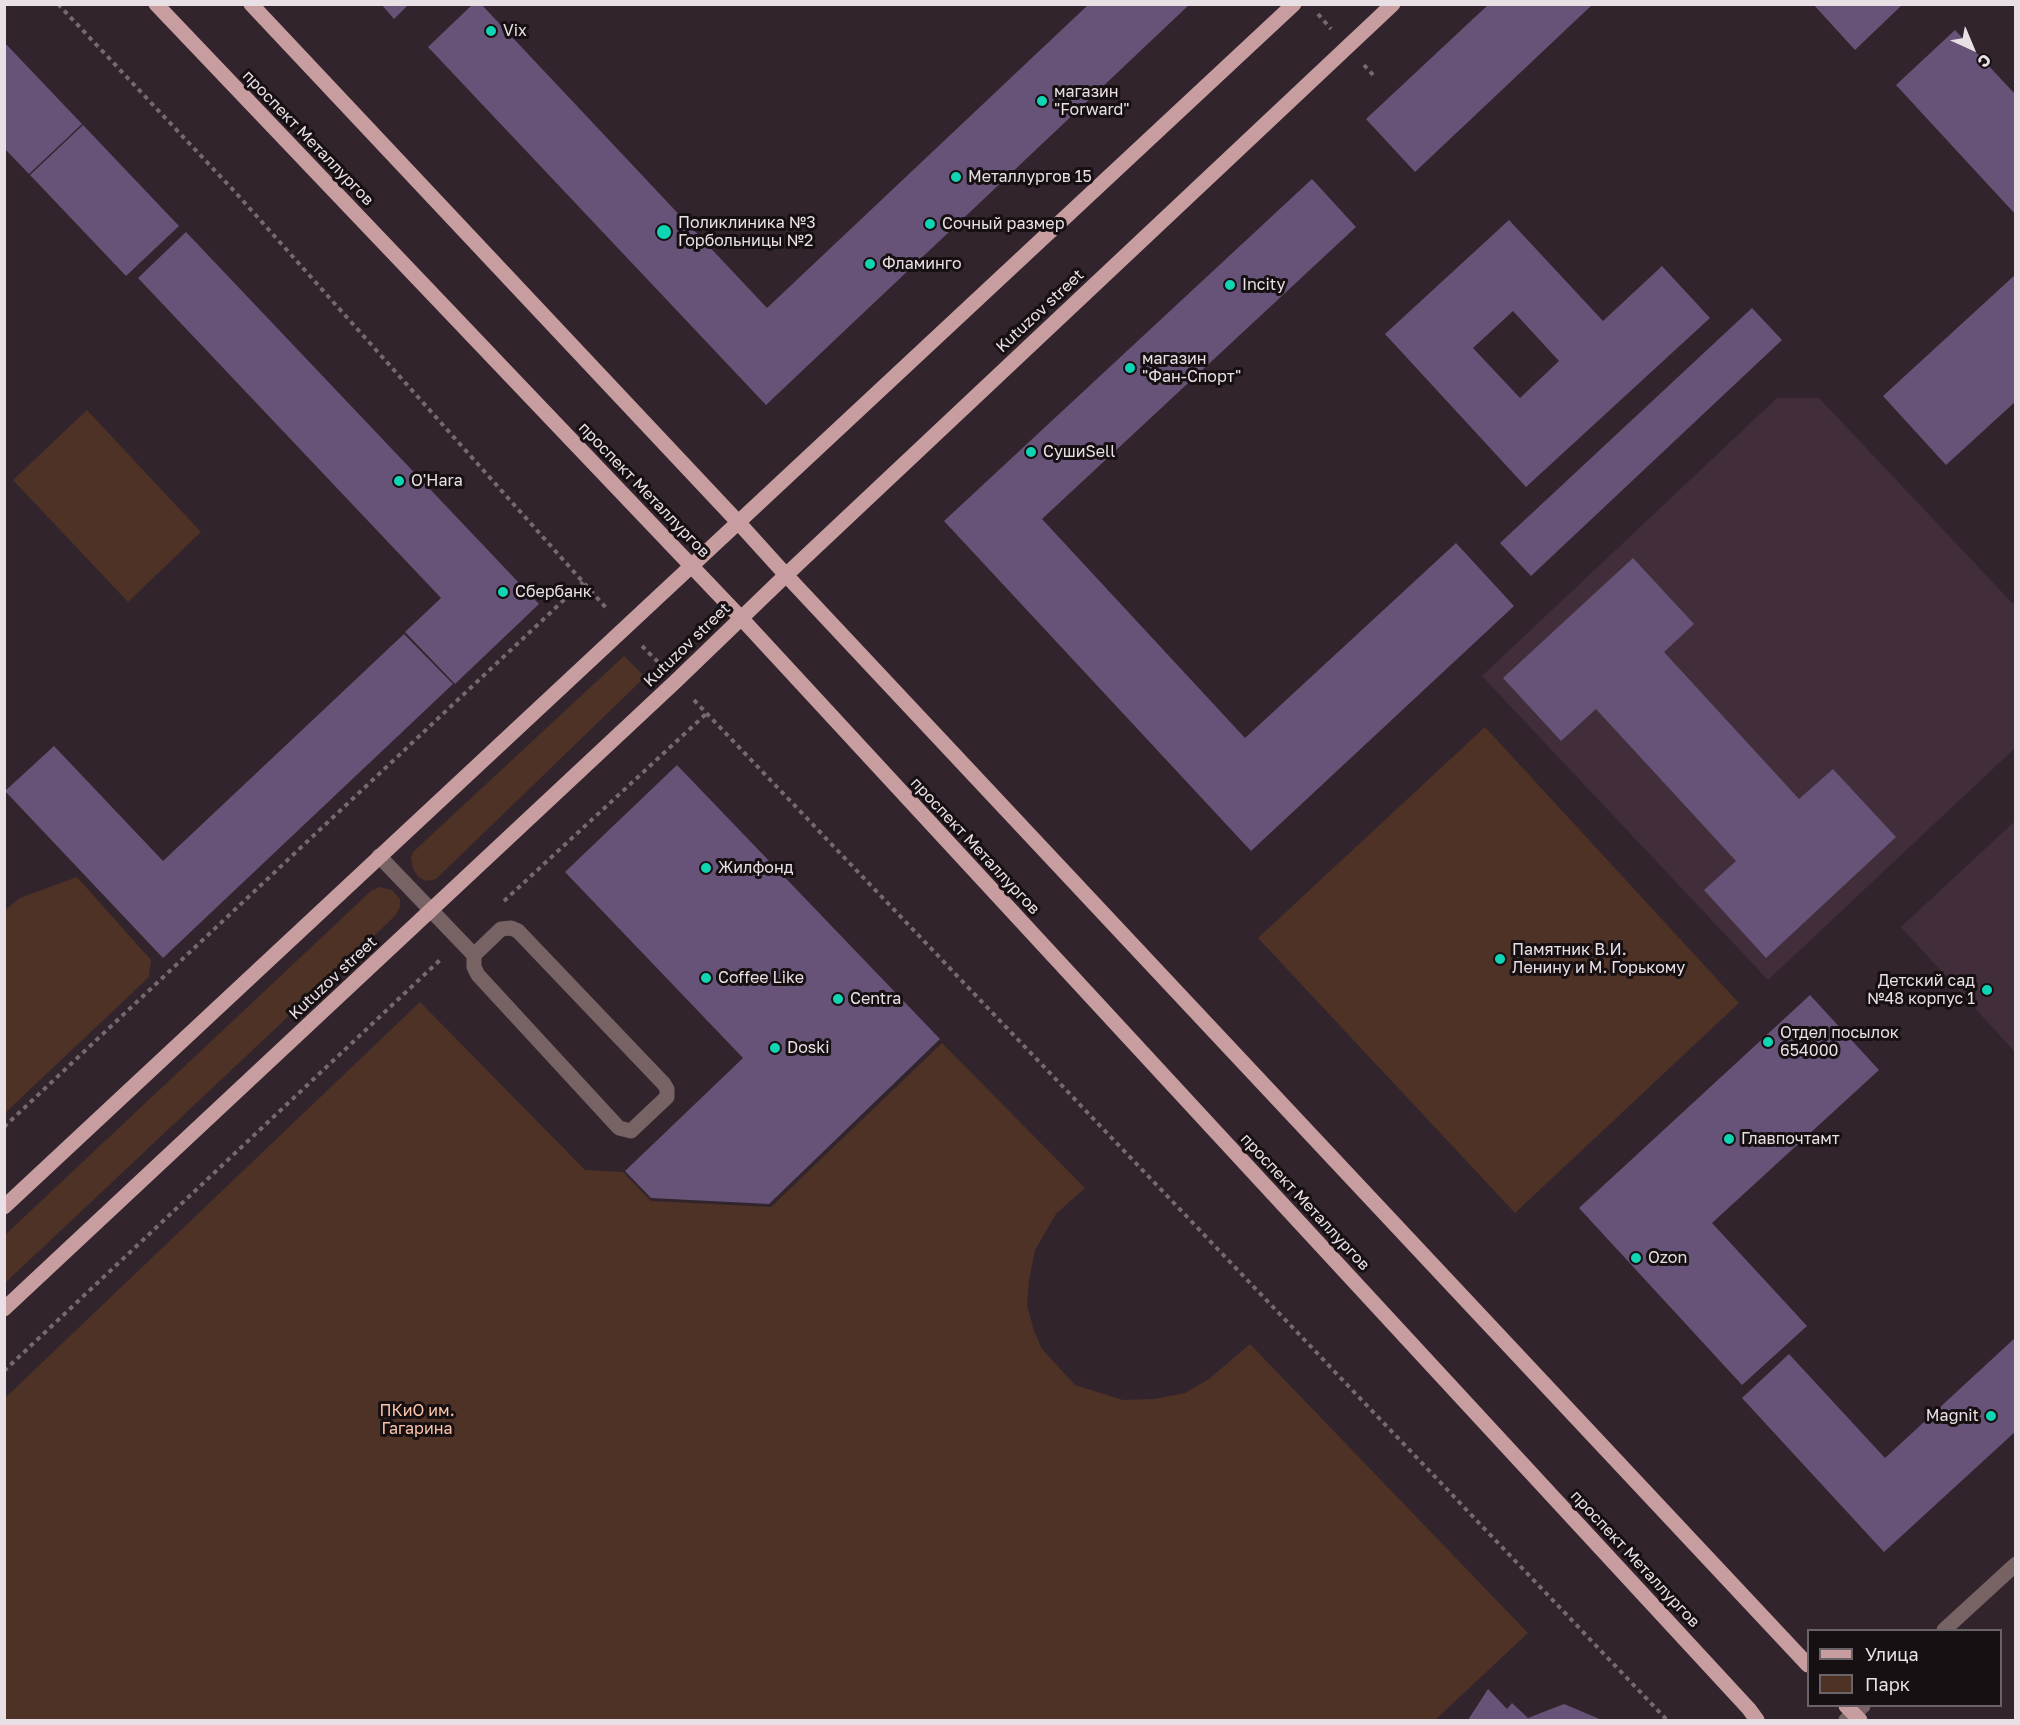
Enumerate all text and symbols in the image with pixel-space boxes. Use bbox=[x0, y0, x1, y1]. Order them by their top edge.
north arrow bbox=[1942, 18, 2002, 78]
place label: Vix bbox=[503, 21, 527, 41]
marker: Vix bbox=[484, 24, 498, 38]
text: С bbox=[1973, 50, 1996, 72]
street label: проспект Металлургов bbox=[238, 66, 378, 210]
place label: магазин "Forward" bbox=[1054, 82, 1130, 120]
marker: магазин "Forward" bbox=[1035, 94, 1049, 108]
place label: Металлургов 15 bbox=[968, 167, 1092, 187]
marker: Металлургов 15 bbox=[949, 170, 963, 184]
place label: Поликлиника №3 Горбольницы №2 bbox=[678, 213, 816, 251]
place label: Сочный размер bbox=[942, 214, 1064, 234]
marker: Сочный размер bbox=[923, 217, 937, 231]
marker: Поликлиника №3 Горбольницы №2 bbox=[655, 223, 673, 241]
place label: Фламинго bbox=[882, 254, 962, 274]
marker: Фламинго bbox=[863, 257, 877, 271]
street label: Kutuzov street bbox=[992, 266, 1088, 356]
place label: Incity bbox=[1242, 275, 1286, 295]
marker: Incity bbox=[1223, 278, 1237, 292]
place label: магазин "Фан-Спорт" bbox=[1142, 349, 1241, 387]
marker: магазин "Фан-Спорт" bbox=[1123, 361, 1137, 375]
street label: проспект Металлургов bbox=[574, 418, 714, 562]
place label: СушиSell bbox=[1043, 442, 1115, 462]
marker: СушиSell bbox=[1024, 445, 1038, 459]
place label: O'Hara bbox=[411, 471, 463, 491]
marker: O'Hara bbox=[392, 474, 406, 488]
place label: Сбербанк bbox=[515, 582, 592, 602]
marker: Сбербанк bbox=[496, 585, 510, 599]
street label: Kutuzov street bbox=[640, 599, 734, 691]
street label: проспект Металлургов bbox=[906, 773, 1044, 919]
place label: Жилфонд bbox=[718, 858, 793, 878]
marker: Жилфонд bbox=[699, 861, 713, 875]
street label: Kutuzov street bbox=[285, 933, 381, 1023]
place label: Памятник В.И. Ленину и М. Горькому bbox=[1512, 940, 1685, 978]
marker: Памятник В.И. Ленину и М. Горькому bbox=[1493, 952, 1507, 966]
place label: Coffee Like bbox=[718, 968, 804, 988]
marker: Coffee Like bbox=[699, 971, 713, 985]
place label: Детский сад №48 корпус 1 bbox=[1867, 971, 1975, 1009]
marker: Детский сад №48 корпус 1 bbox=[1980, 983, 1994, 997]
place label: Centra bbox=[850, 989, 901, 1009]
marker: Centra bbox=[831, 992, 845, 1006]
place label: Отдел посылок 654000 bbox=[1780, 1023, 1899, 1061]
marker: Отдел посылок 654000 bbox=[1761, 1035, 1775, 1049]
place label: Doski bbox=[787, 1038, 830, 1058]
marker: Doski bbox=[768, 1041, 782, 1055]
street label: проспект Металлургов bbox=[1236, 1129, 1374, 1275]
place label: Главпочтамт bbox=[1741, 1129, 1840, 1149]
marker: Главпочтамт bbox=[1722, 1132, 1736, 1146]
place label: Ozon bbox=[1648, 1248, 1687, 1268]
marker: Ozon bbox=[1629, 1251, 1643, 1265]
park label: ПКиО им. Гагарина bbox=[380, 1401, 454, 1439]
place label: Magnit bbox=[1926, 1406, 1979, 1426]
marker: Magnit bbox=[1984, 1409, 1998, 1423]
street label: проспект Металлургов bbox=[1566, 1486, 1704, 1632]
legend bbox=[1807, 1629, 2002, 1707]
text: Улица bbox=[1865, 1643, 1919, 1665]
text: Парк bbox=[1865, 1673, 1910, 1695]

